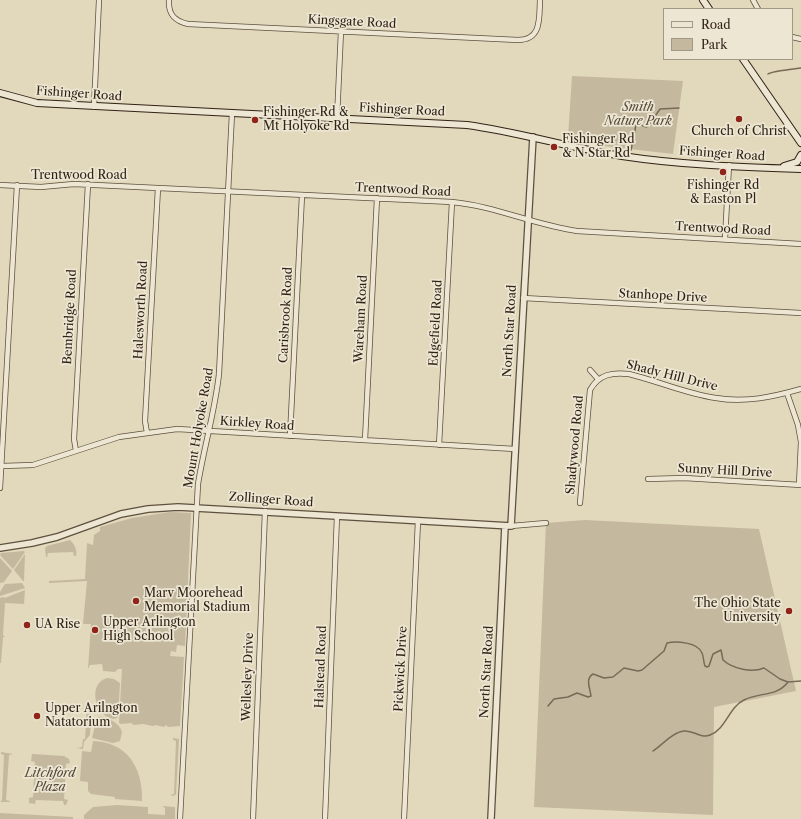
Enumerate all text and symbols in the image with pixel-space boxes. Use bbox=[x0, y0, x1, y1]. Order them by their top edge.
legend bbox=[663, 8, 793, 60]
street label: Kingsgate Road bbox=[307, 12, 397, 32]
text: Road bbox=[701, 17, 731, 32]
text: Park bbox=[701, 37, 727, 52]
street label: Fishinger Road bbox=[35, 84, 123, 104]
street label: Fishinger Road bbox=[359, 101, 445, 119]
park label: Smith Nature Park bbox=[604, 101, 672, 129]
place label: Fishinger Rd & Mt Holyoke Rd bbox=[263, 106, 349, 134]
marker: Church of Christ bbox=[734, 114, 744, 124]
marker: Fishinger Rd & Mt Holyoke Rd bbox=[250, 115, 260, 125]
place label: Church of Christ bbox=[691, 125, 787, 139]
place label: Fishinger Rd & N Star Rd bbox=[562, 133, 635, 161]
marker: Fishinger Rd & N Star Rd bbox=[549, 142, 559, 152]
street label: Fishinger Road bbox=[678, 144, 766, 164]
marker: Fishinger Rd & Easton Pl bbox=[718, 167, 728, 177]
street label: Trentwood Road bbox=[31, 169, 127, 183]
place label: Fishinger Rd & Easton Pl bbox=[687, 179, 759, 207]
street label: Trentwood Road bbox=[355, 180, 451, 200]
street label: Trentwood Road bbox=[675, 219, 771, 239]
street label: Halesworth Road bbox=[131, 260, 151, 360]
street label: Carisbrook Road bbox=[276, 267, 296, 363]
street label: Bembridge Road bbox=[60, 269, 80, 365]
street label: Wareham Road bbox=[352, 275, 370, 363]
street label: Edgefield Road bbox=[427, 279, 445, 367]
street label: North Star Road bbox=[500, 284, 520, 378]
street label: Stanhope Drive bbox=[618, 286, 708, 306]
street label: Shady Hill Drive bbox=[625, 358, 719, 394]
street label: Mount Holyoke Road bbox=[181, 367, 217, 489]
street label: Shadywood Road bbox=[563, 395, 587, 495]
street label: Kirkley Road bbox=[219, 414, 295, 434]
street label: Sunny Hill Drive bbox=[677, 461, 773, 481]
street label: Zollinger Road bbox=[228, 490, 314, 510]
place label: Marv Moorehead Memorial Stadium bbox=[144, 587, 250, 615]
marker: Marv Moorehead Memorial Stadium bbox=[131, 596, 141, 606]
place label: The Ohio State University bbox=[694, 597, 781, 625]
marker: The Ohio State University bbox=[784, 606, 794, 616]
place label: Upper Arlington High School bbox=[103, 616, 196, 644]
place label: UA Rise bbox=[35, 618, 80, 632]
marker: UA Rise bbox=[22, 620, 32, 630]
marker: Upper Arlington High School bbox=[90, 625, 100, 635]
street label: Halstead Road bbox=[312, 625, 330, 709]
street label: North Star Road bbox=[477, 625, 497, 719]
street label: Pickwick Drive bbox=[392, 626, 410, 712]
street label: Wellesley Drive bbox=[239, 632, 257, 722]
place label: Upper Arilngton Natatorium bbox=[45, 702, 138, 730]
marker: Upper Arilngton Natatorium bbox=[32, 711, 42, 721]
park label: Litchford Plaza bbox=[25, 767, 75, 795]

